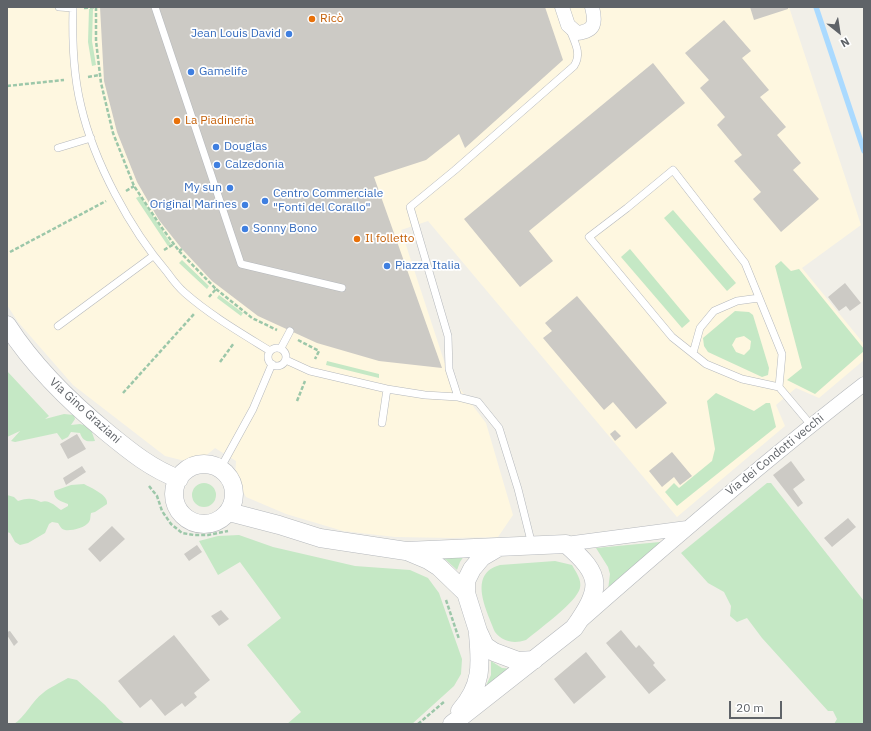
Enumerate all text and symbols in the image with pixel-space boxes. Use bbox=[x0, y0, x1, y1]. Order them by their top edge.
place label: Ricò bbox=[320, 12, 343, 26]
north arrow bbox=[819, 12, 859, 52]
marker: Ricò bbox=[307, 14, 317, 24]
place label: Jean Louis David bbox=[191, 27, 281, 41]
marker: Jean Louis David bbox=[284, 29, 294, 39]
text: N bbox=[838, 34, 852, 50]
place label: Gamelife bbox=[199, 65, 248, 79]
marker: Gamelife bbox=[186, 67, 196, 77]
place label: La Piadineria bbox=[185, 114, 254, 128]
marker: La Piadineria bbox=[172, 116, 182, 126]
place label: Douglas bbox=[224, 140, 267, 154]
marker: Douglas bbox=[211, 142, 221, 152]
place label: Calzedonia bbox=[225, 158, 284, 172]
marker: Calzedonia bbox=[212, 160, 222, 170]
place label: My sun bbox=[184, 181, 222, 195]
marker: My sun bbox=[225, 183, 235, 193]
place label: Centro Commerciale "Fonti del Corallo" bbox=[273, 187, 383, 215]
marker: Centro Commerciale "Fonti del Corallo" bbox=[260, 196, 270, 206]
place label: Original Marines bbox=[150, 198, 237, 212]
marker: Original Marines bbox=[240, 200, 250, 210]
place label: Sonny Bono bbox=[253, 222, 317, 236]
marker: Sonny Bono bbox=[240, 224, 250, 234]
place label: Il folletto bbox=[365, 232, 414, 246]
marker: Il folletto bbox=[352, 234, 362, 244]
place label: Piazza Italia bbox=[395, 259, 460, 273]
marker: Piazza Italia bbox=[382, 261, 392, 271]
street label: Via Gino Graziani bbox=[46, 375, 124, 447]
street label: Via dei Condotti vecchi bbox=[723, 411, 827, 499]
scale bar bbox=[731, 693, 784, 719]
text: 20 m bbox=[736, 700, 764, 715]

